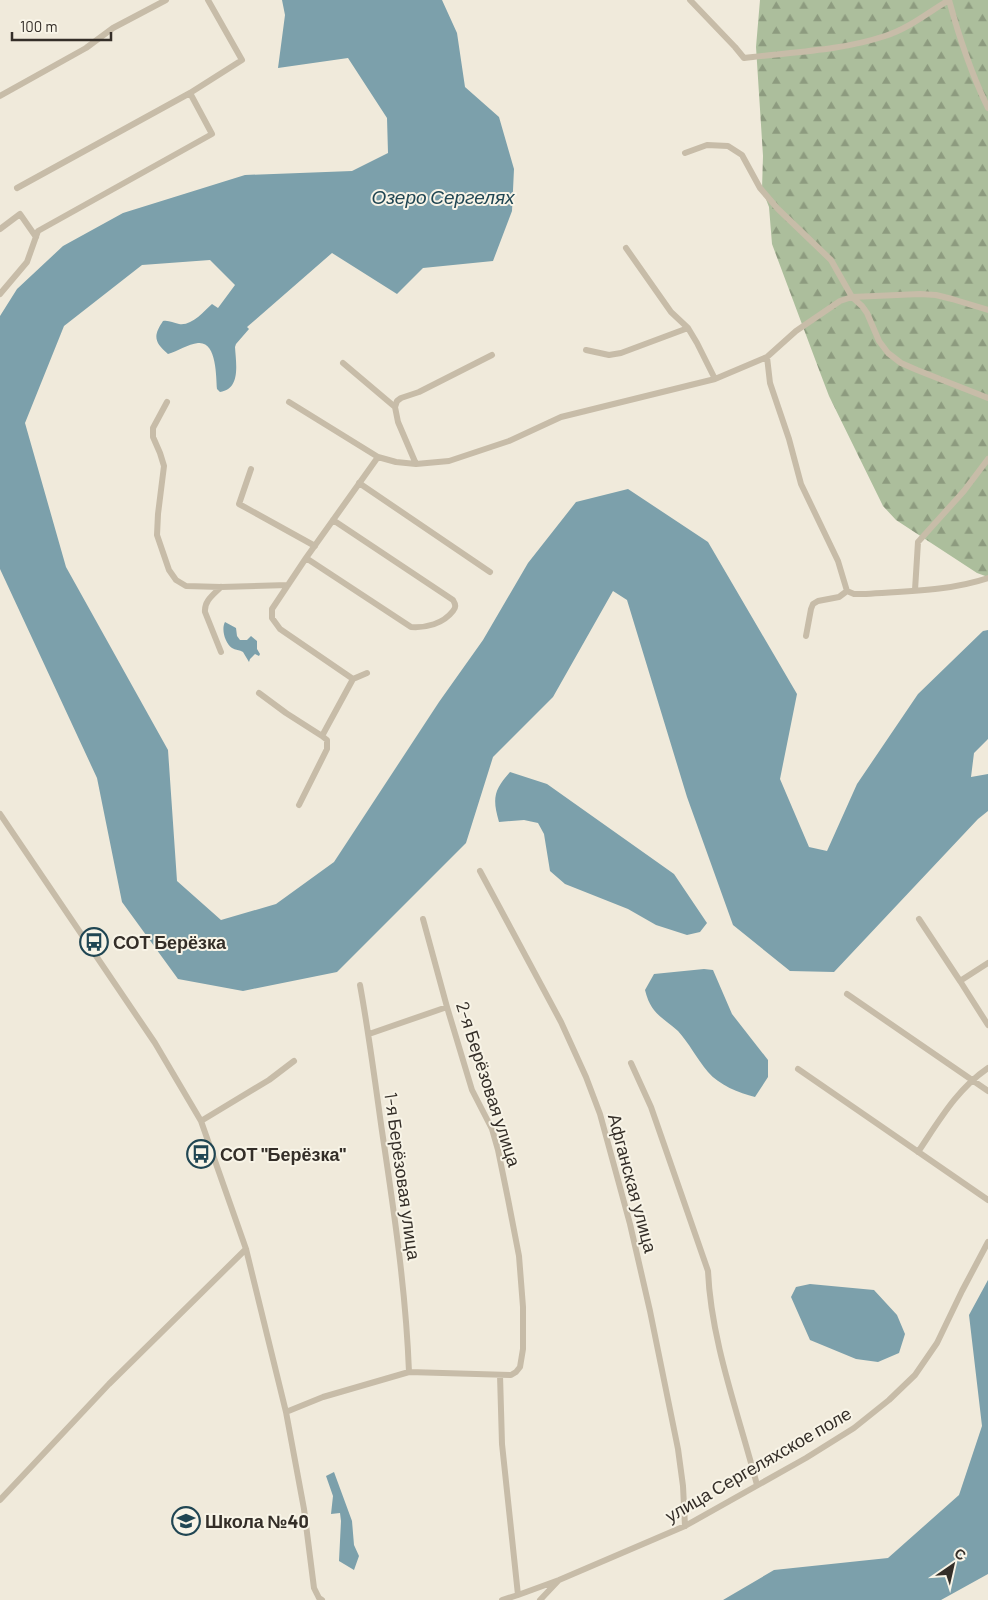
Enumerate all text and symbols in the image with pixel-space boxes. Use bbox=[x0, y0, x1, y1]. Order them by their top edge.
scale bar bbox=[12, 10, 111, 42]
text: 100 m bbox=[20, 17, 58, 35]
water label: Озеро Сергелях bbox=[371, 185, 516, 208]
bus stop icon: СОТ Берёзка bbox=[79, 927, 109, 957]
place label: СОТ Берёзка bbox=[113, 931, 227, 953]
street label: 2-я Берёзовая улица bbox=[452, 999, 526, 1170]
street label: 1-я Берёзовая улица bbox=[380, 1091, 426, 1262]
street label: Афганская улица bbox=[604, 1111, 662, 1256]
bus stop icon: СОТ "Берёзка" bbox=[186, 1139, 216, 1169]
place label: СОТ "Берёзка" bbox=[220, 1143, 347, 1165]
street label: улица Сергеляхское поле bbox=[661, 1402, 855, 1526]
school or university icon: Школа №40 bbox=[171, 1506, 201, 1536]
place label: Школа №40 bbox=[205, 1510, 309, 1532]
north arrow bbox=[928, 1540, 978, 1590]
text: С bbox=[952, 1544, 969, 1564]

